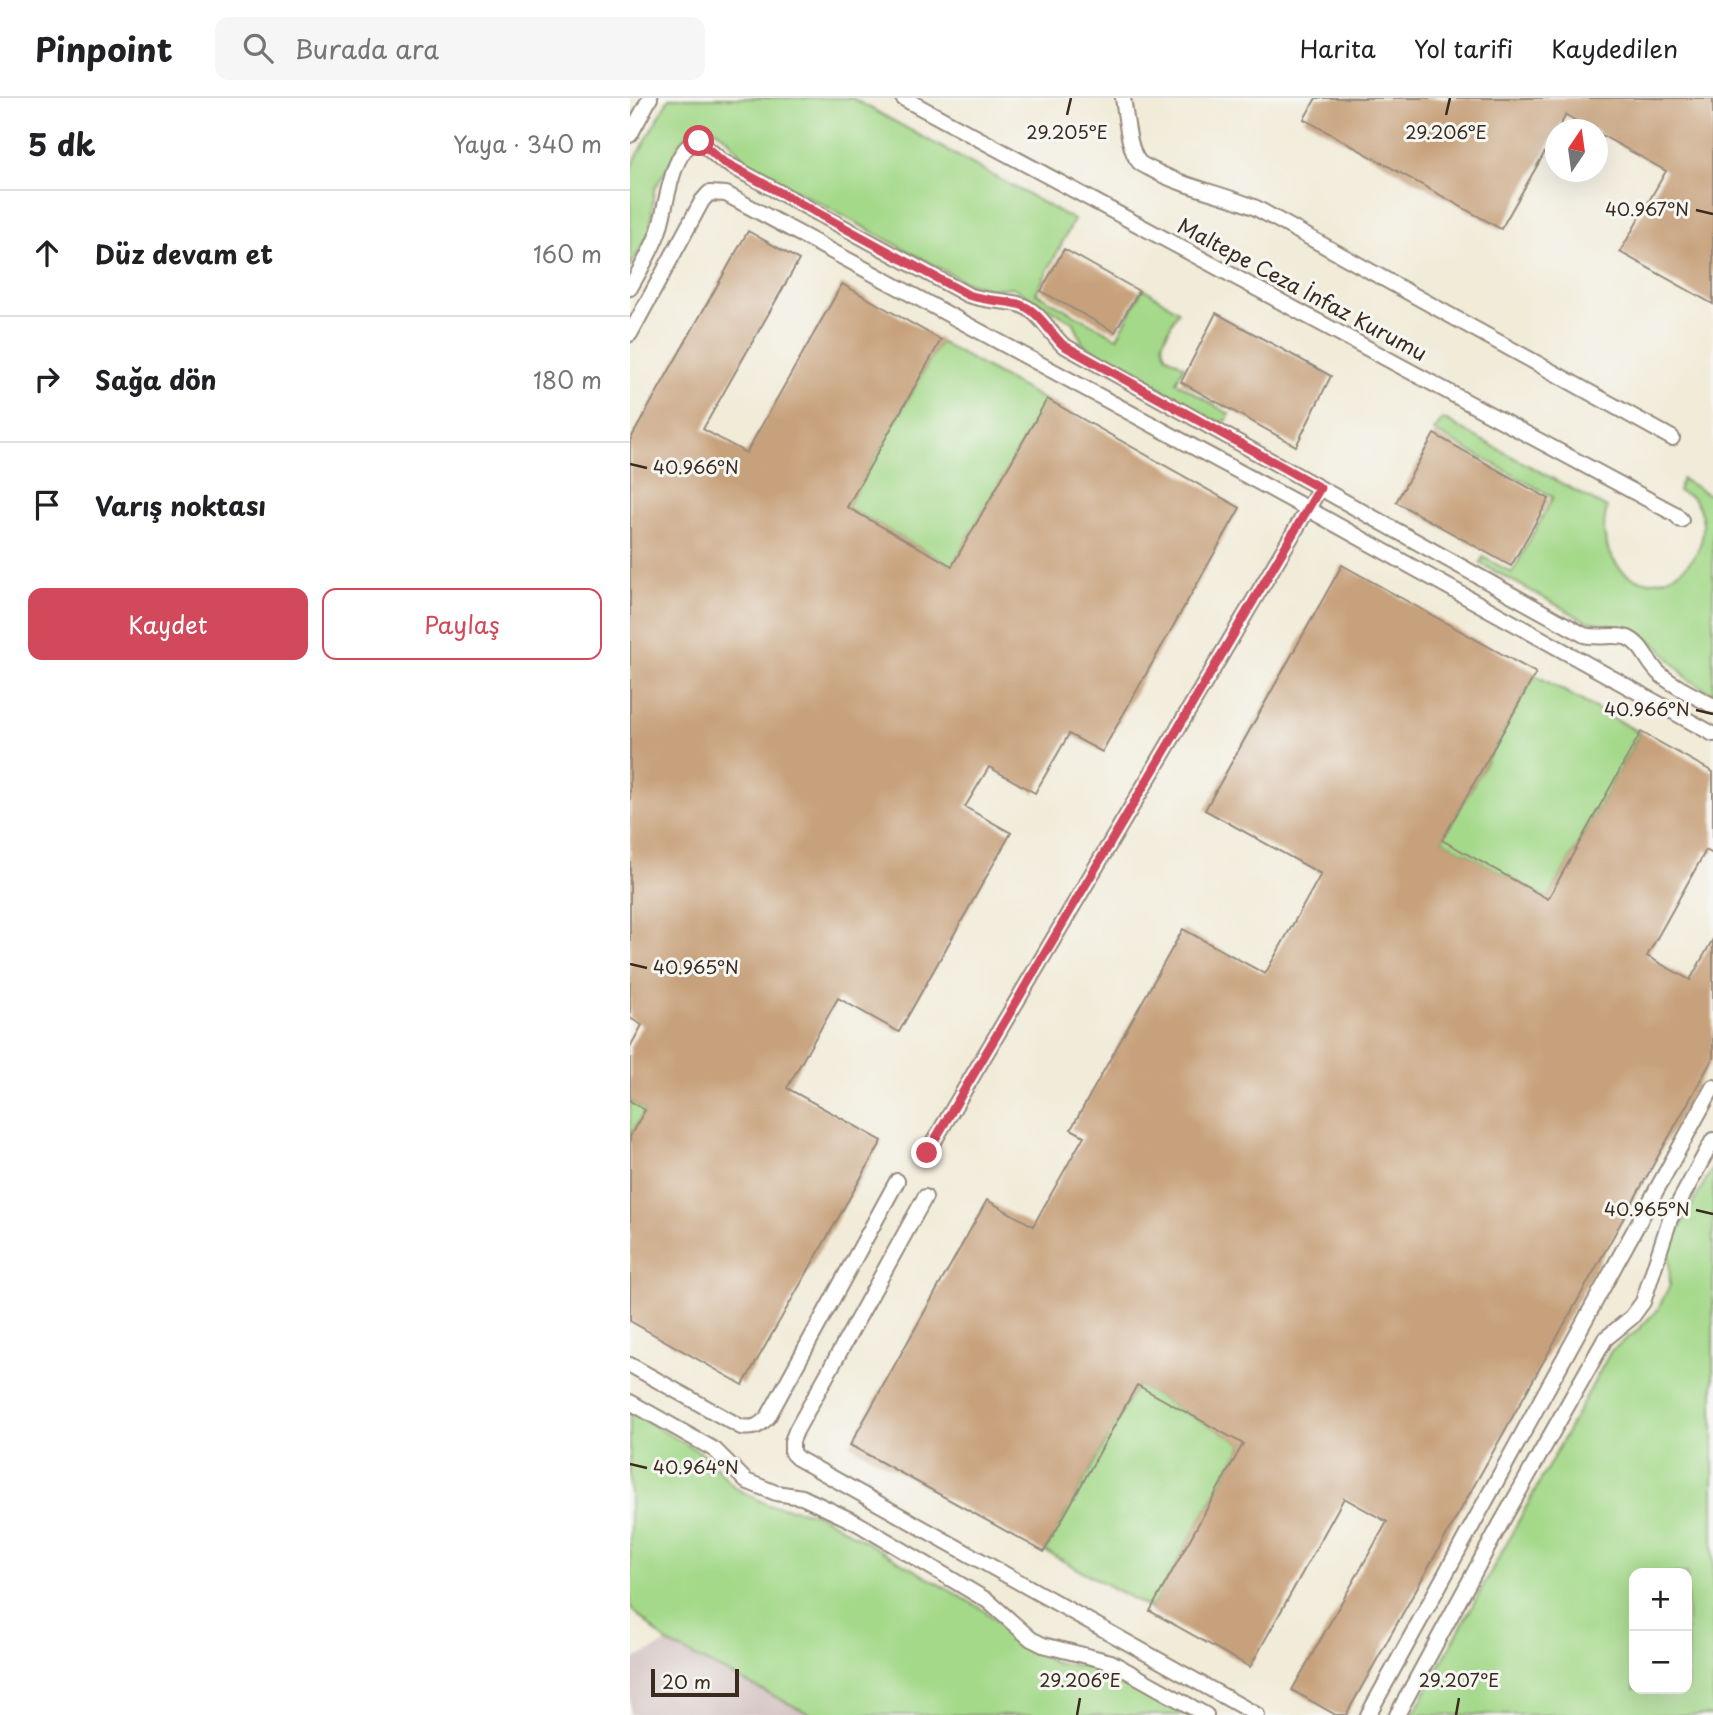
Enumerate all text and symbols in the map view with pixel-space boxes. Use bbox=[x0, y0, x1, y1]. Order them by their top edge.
search box bbox=[215, 17, 705, 80]
text: Pinpoint bbox=[35, 23, 173, 73]
icon: search bbox=[239, 29, 277, 67]
text: Burada ara bbox=[295, 29, 439, 68]
text: Harita bbox=[1300, 30, 1376, 66]
text: Yol tarifi bbox=[1414, 30, 1513, 66]
text: Kaydedilen bbox=[1551, 30, 1678, 66]
text: 29.205°E bbox=[1026, 118, 1108, 145]
text: 29.206°E bbox=[1405, 118, 1487, 145]
north arrow bbox=[1545, 119, 1608, 182]
text: 5 dk bbox=[28, 121, 96, 166]
route start bbox=[683, 125, 714, 156]
text: Yaya · 340 m bbox=[453, 126, 602, 161]
text: 40.967°N bbox=[1605, 195, 1689, 222]
street label: Maltepe Ceza İnfaz Kurumu bbox=[1172, 209, 1433, 368]
icon: ahead bbox=[28, 234, 66, 272]
text: Düz devam et bbox=[95, 234, 273, 273]
text: 160 m bbox=[533, 236, 602, 271]
icon: right bbox=[28, 360, 66, 398]
text: Sağa dön bbox=[95, 360, 217, 399]
text: 180 m bbox=[533, 362, 602, 397]
text: 40.966°N bbox=[653, 453, 739, 480]
icon: arrive bbox=[28, 486, 66, 524]
text: Varış noktası bbox=[95, 486, 266, 525]
button: Kaydet bbox=[28, 588, 308, 660]
button: Paylaş bbox=[322, 588, 602, 660]
text: 40.966°N bbox=[1604, 695, 1690, 722]
text: 40.965°N bbox=[653, 953, 739, 980]
route end bbox=[911, 1137, 942, 1168]
text: 40.965°N bbox=[1604, 1195, 1690, 1222]
text: 40.964°N bbox=[653, 1453, 739, 1480]
map controls bbox=[1629, 1568, 1692, 1694]
button: + bbox=[1629, 1568, 1692, 1631]
button: − bbox=[1629, 1631, 1692, 1694]
scale bar bbox=[651, 1666, 738, 1698]
text: 29.206°E bbox=[1039, 1666, 1121, 1693]
text: 29.207°E bbox=[1419, 1666, 1499, 1693]
text: 20 m bbox=[662, 1667, 711, 1695]

